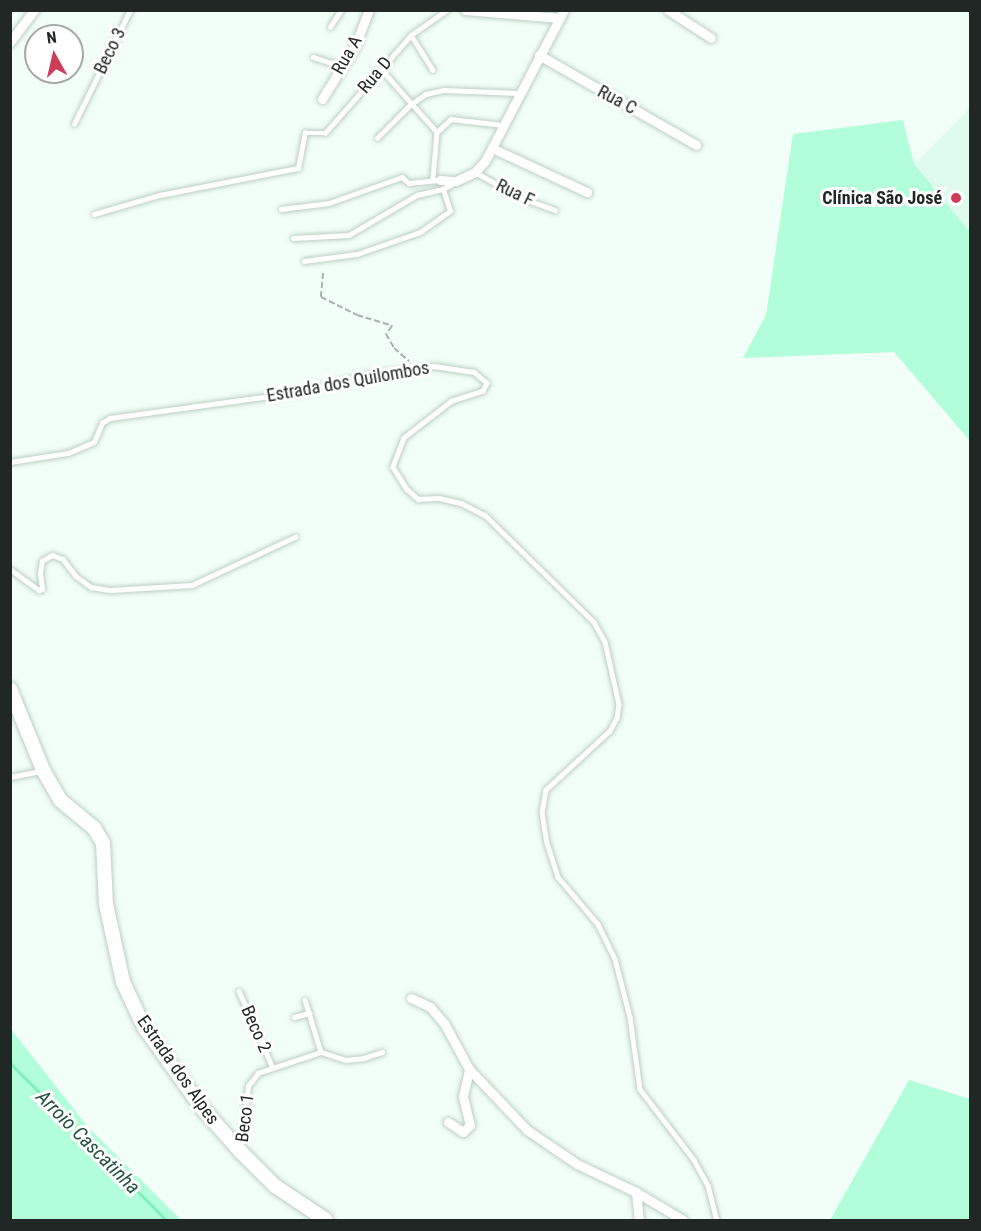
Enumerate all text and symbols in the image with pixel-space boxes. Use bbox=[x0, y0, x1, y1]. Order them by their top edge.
north arrow bbox=[24, 24, 84, 84]
street label: Beco 3 bbox=[90, 24, 130, 78]
text: N bbox=[46, 28, 58, 48]
street label: Rua A bbox=[327, 32, 367, 78]
street label: Rua D bbox=[353, 52, 397, 98]
street label: Rua C bbox=[594, 81, 640, 119]
street label: Rua F bbox=[492, 175, 538, 211]
place label: Clínica São José bbox=[822, 187, 942, 209]
marker: Clínica São José bbox=[947, 189, 965, 207]
street label: Estrada dos Quilombos bbox=[265, 357, 431, 407]
street label: Beco 2 bbox=[236, 1002, 276, 1056]
street label: Estrada dos Alpes bbox=[132, 1011, 224, 1129]
water label: Arroio Cascatinha bbox=[31, 1085, 145, 1199]
street label: Beco 1 bbox=[231, 1093, 259, 1143]

